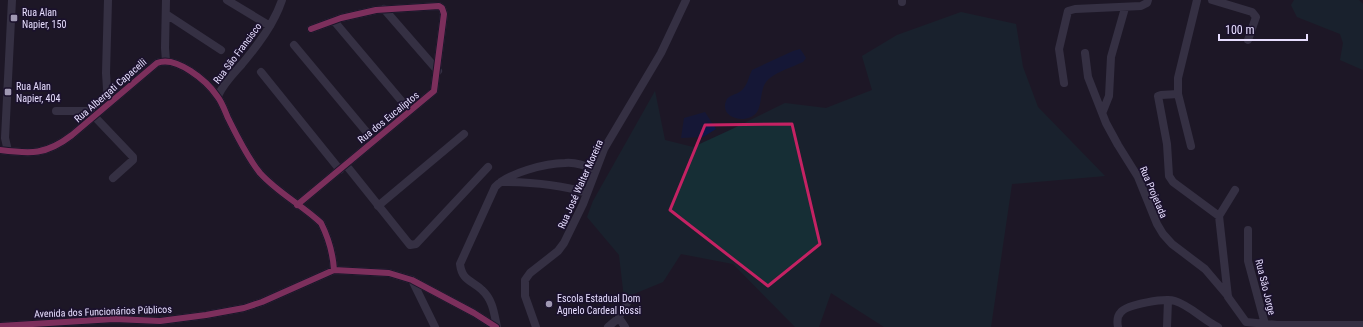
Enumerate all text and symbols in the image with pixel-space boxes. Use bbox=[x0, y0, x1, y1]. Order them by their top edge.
place label: Rua Alan Napier, 150 bbox=[22, 7, 66, 30]
marker: Rua Alan Napier, 150 bbox=[9, 13, 19, 23]
scale bar bbox=[1219, 16, 1307, 42]
street label: Rua São Francisco bbox=[211, 21, 264, 86]
text: 100 m bbox=[1225, 23, 1255, 37]
street label: Rua Albergati Capacelli bbox=[72, 56, 148, 125]
place label: Rua Alan Napier, 404 bbox=[16, 81, 60, 104]
marker: Rua Alan Napier, 404 bbox=[3, 87, 13, 97]
street label: Rua dos Eucaliptos bbox=[356, 89, 421, 145]
street label: Rua José Walter Moreira bbox=[556, 138, 605, 230]
street label: Rua Projetada bbox=[1138, 165, 1169, 220]
street label: Rua São Jorge bbox=[1253, 258, 1278, 316]
place label: Escola Estadual Dom Agnelo Cardeal Rossi bbox=[557, 293, 641, 316]
marker: Escola Estadual Dom Agnelo Cardeal Rossi bbox=[544, 299, 554, 309]
street label: Avenida dos Funcionários Públicos bbox=[34, 304, 172, 319]

